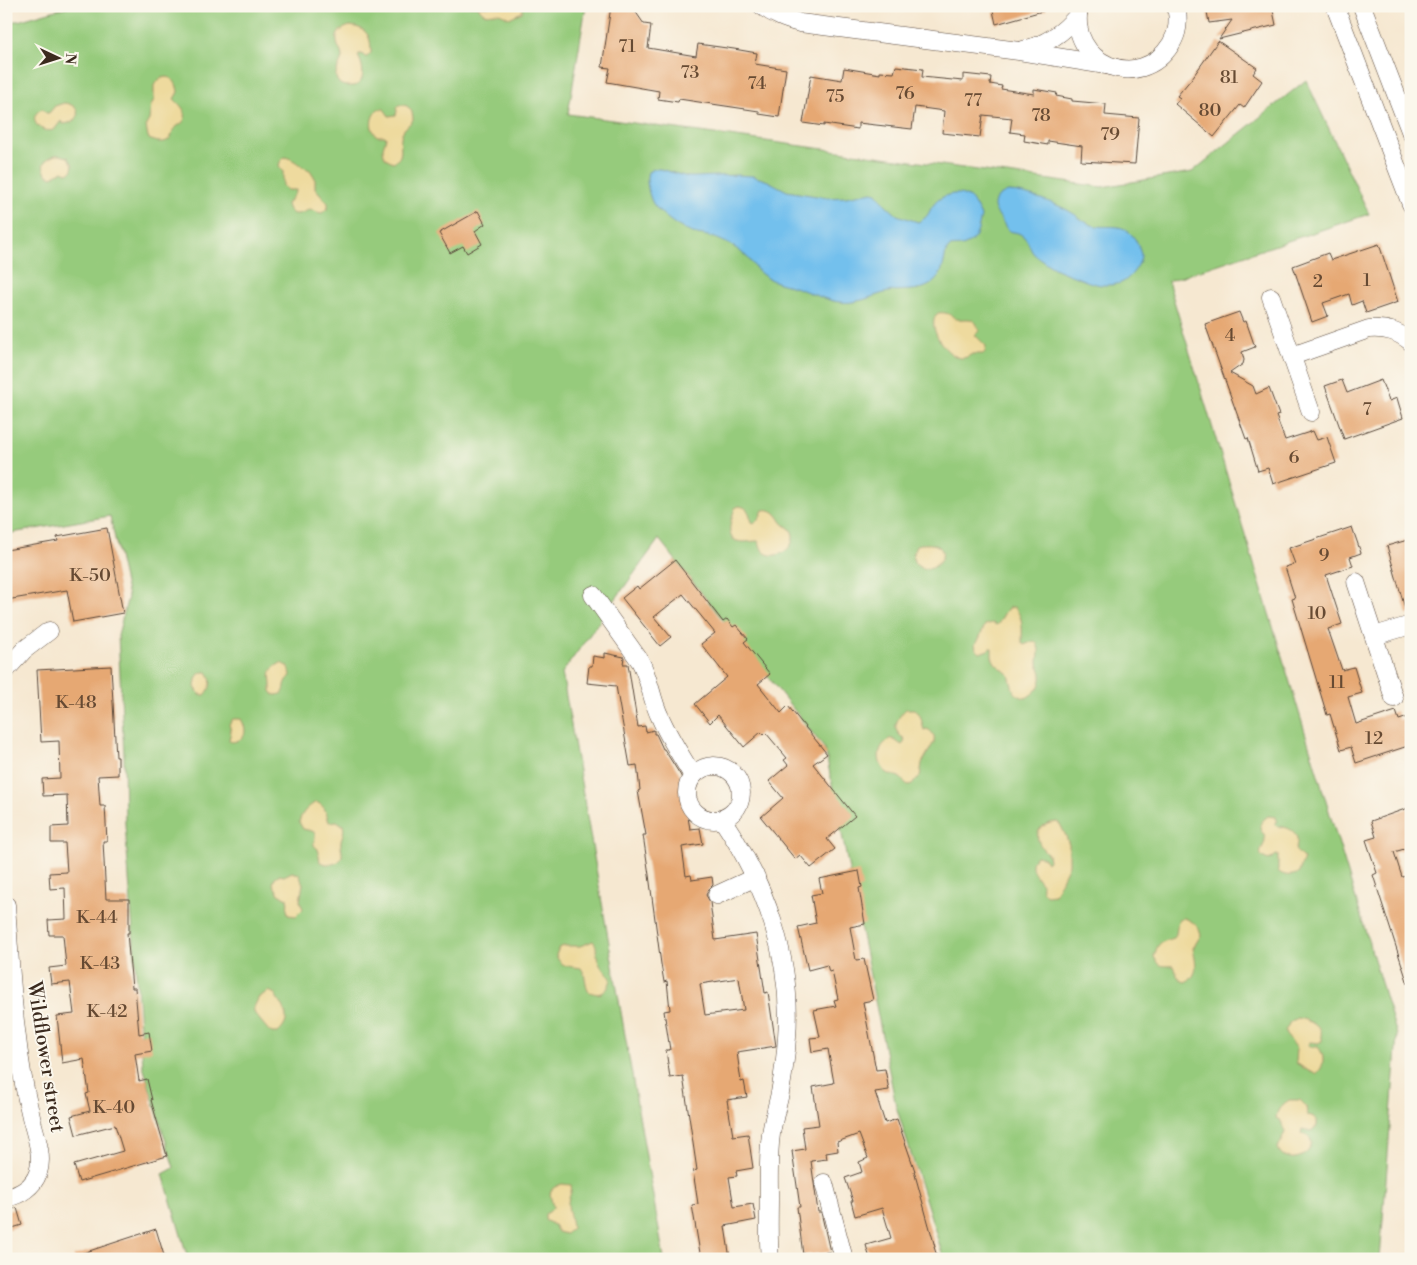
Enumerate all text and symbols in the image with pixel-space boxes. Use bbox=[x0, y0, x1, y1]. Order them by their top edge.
north arrow bbox=[32, 32, 82, 82]
house number: 71 bbox=[618, 35, 636, 58]
text: N bbox=[61, 53, 79, 65]
house number: 73 bbox=[681, 61, 699, 84]
house number: 81 bbox=[1220, 66, 1238, 89]
house number: 74 bbox=[748, 72, 767, 95]
house number: 76 bbox=[895, 82, 915, 105]
house number: 75 bbox=[826, 85, 844, 108]
house number: 77 bbox=[964, 89, 982, 112]
house number: 80 bbox=[1199, 99, 1222, 122]
house number: 78 bbox=[1031, 104, 1051, 127]
house number: 79 bbox=[1100, 123, 1120, 146]
house number: 1 bbox=[1363, 269, 1371, 292]
house number: 2 bbox=[1313, 270, 1323, 293]
house number: 4 bbox=[1225, 324, 1236, 347]
house number: 7 bbox=[1362, 398, 1372, 421]
house number: 6 bbox=[1289, 446, 1300, 469]
house number: 9 bbox=[1319, 544, 1330, 567]
house number: K-50 bbox=[69, 564, 111, 587]
house number: 10 bbox=[1307, 602, 1327, 625]
house number: 11 bbox=[1329, 671, 1345, 694]
house number: K-48 bbox=[55, 691, 97, 714]
house number: 12 bbox=[1365, 727, 1383, 750]
house number: K-44 bbox=[76, 906, 118, 929]
house number: K-43 bbox=[80, 952, 120, 975]
street label: Wildflower street bbox=[21, 979, 69, 1134]
house number: K-42 bbox=[87, 1000, 127, 1023]
house number: K-40 bbox=[93, 1096, 135, 1119]

